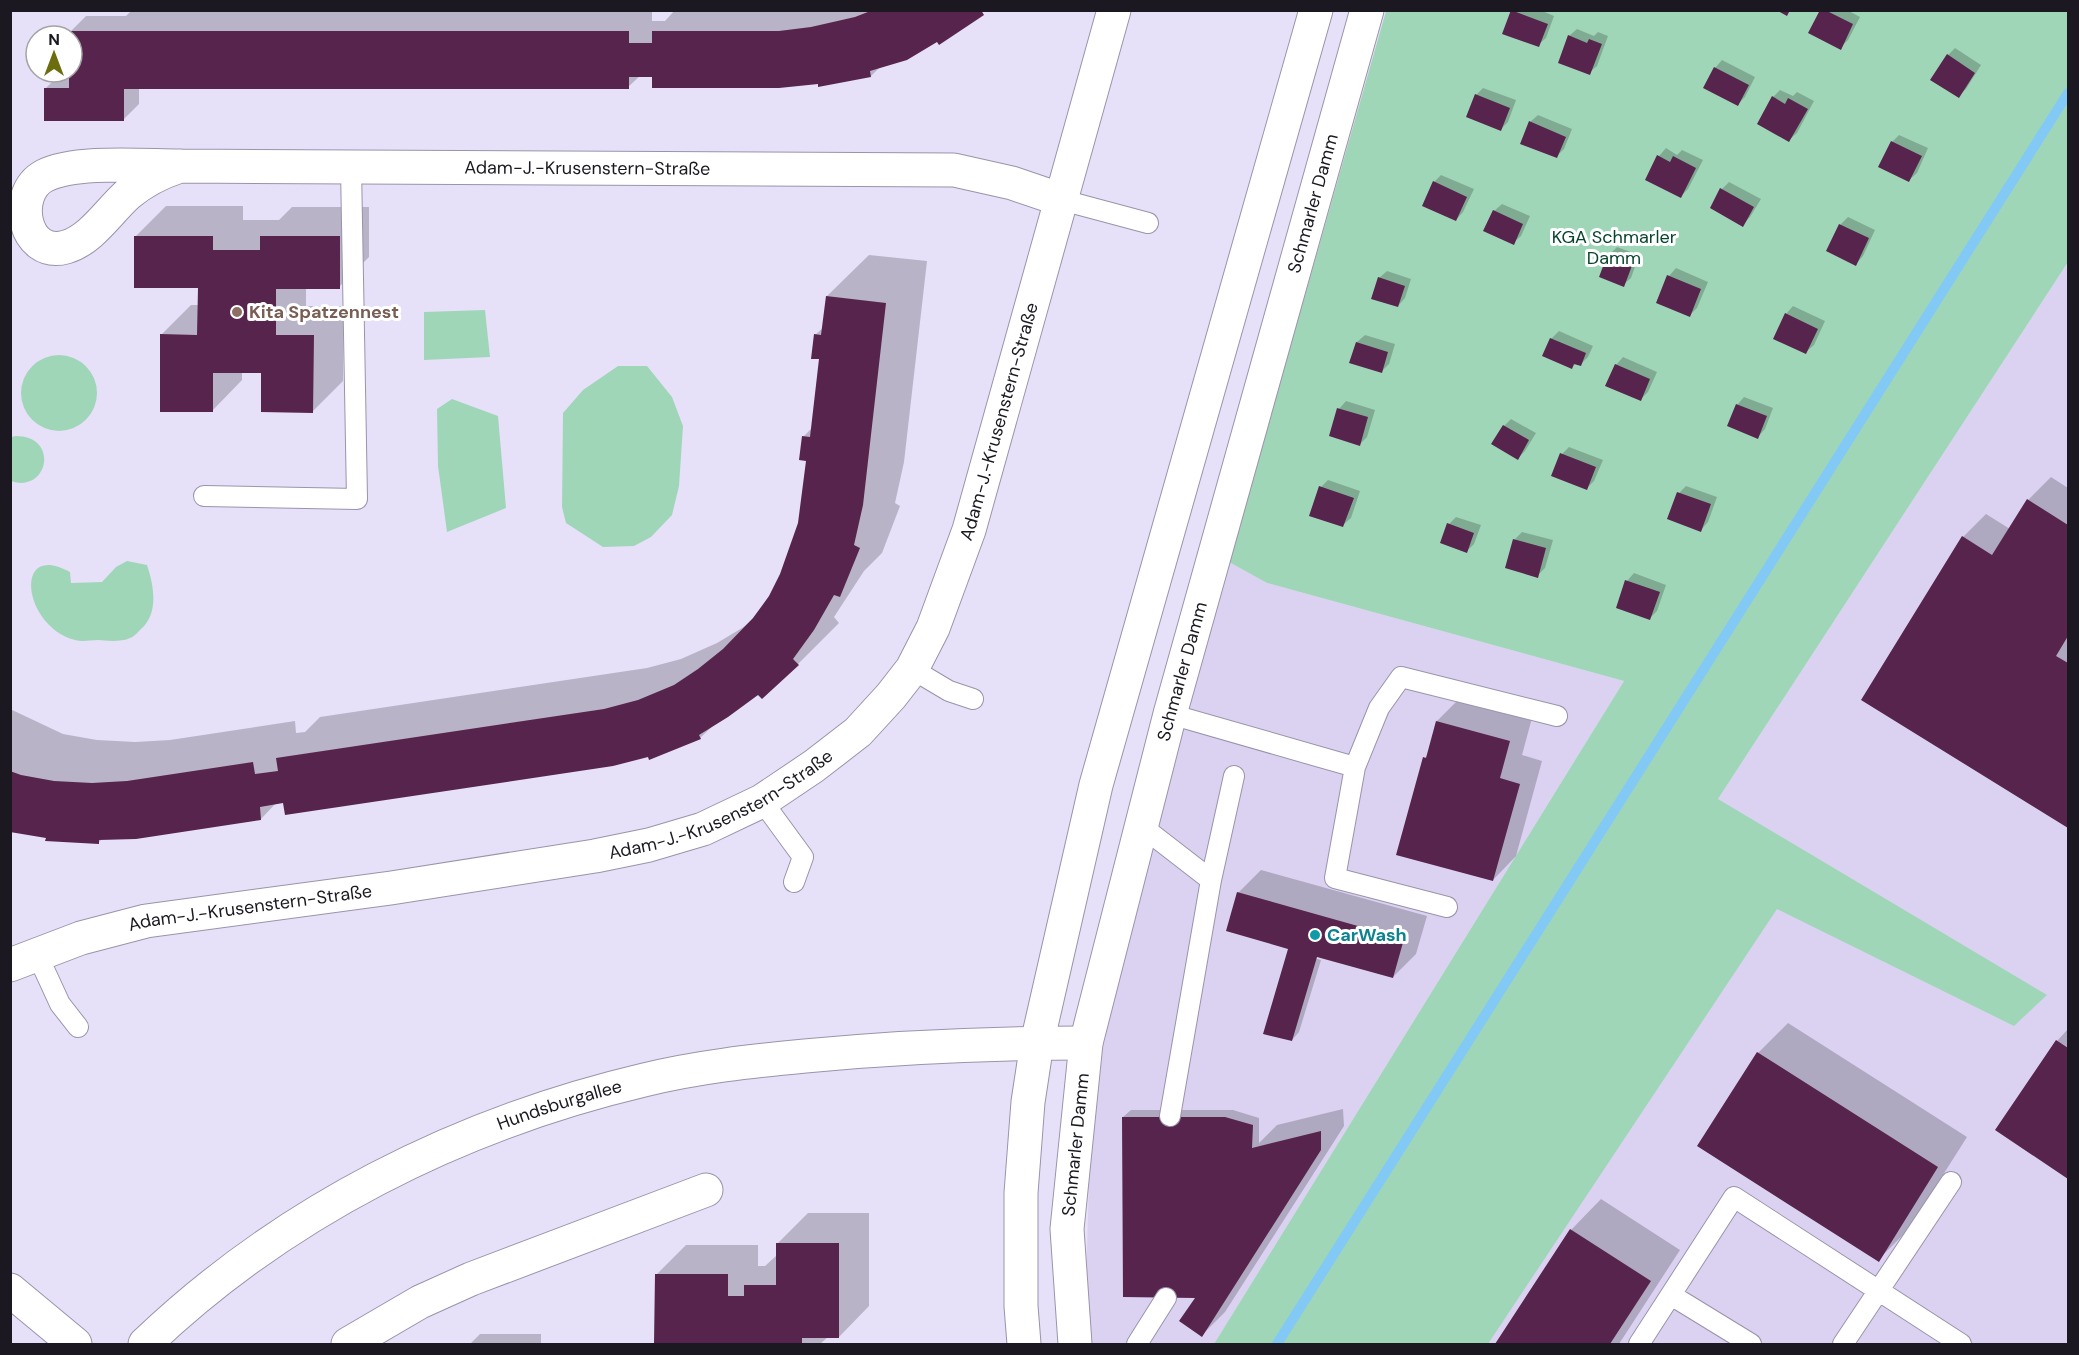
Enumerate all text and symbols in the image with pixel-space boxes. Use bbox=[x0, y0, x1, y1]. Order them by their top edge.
north arrow bbox=[24, 24, 84, 84]
text: N bbox=[48, 29, 60, 50]
street label: Schmarler Damm bbox=[1282, 131, 1344, 276]
street label: Adam-J.-Krusenstern-Straße bbox=[464, 155, 710, 181]
park label: KGA Schmarler Damm bbox=[1552, 225, 1677, 270]
place label: Kita Spatzennest bbox=[249, 300, 399, 324]
street label: Adam-J.-Krusenstern-Straße bbox=[954, 300, 1044, 544]
marker: Kita Spatzennest bbox=[230, 305, 244, 319]
street label: Schmarler Damm bbox=[1152, 599, 1213, 744]
street label: Adam-J.-Krusenstern-Straße bbox=[607, 744, 838, 865]
street label: Adam-J.-Krusenstern-Straße bbox=[125, 879, 373, 937]
place label: CarWash bbox=[1327, 923, 1407, 947]
marker: CarWash bbox=[1308, 928, 1322, 942]
street label: Schmarler Damm bbox=[1056, 1072, 1095, 1217]
street label: Hundsburgallee bbox=[494, 1074, 624, 1136]

